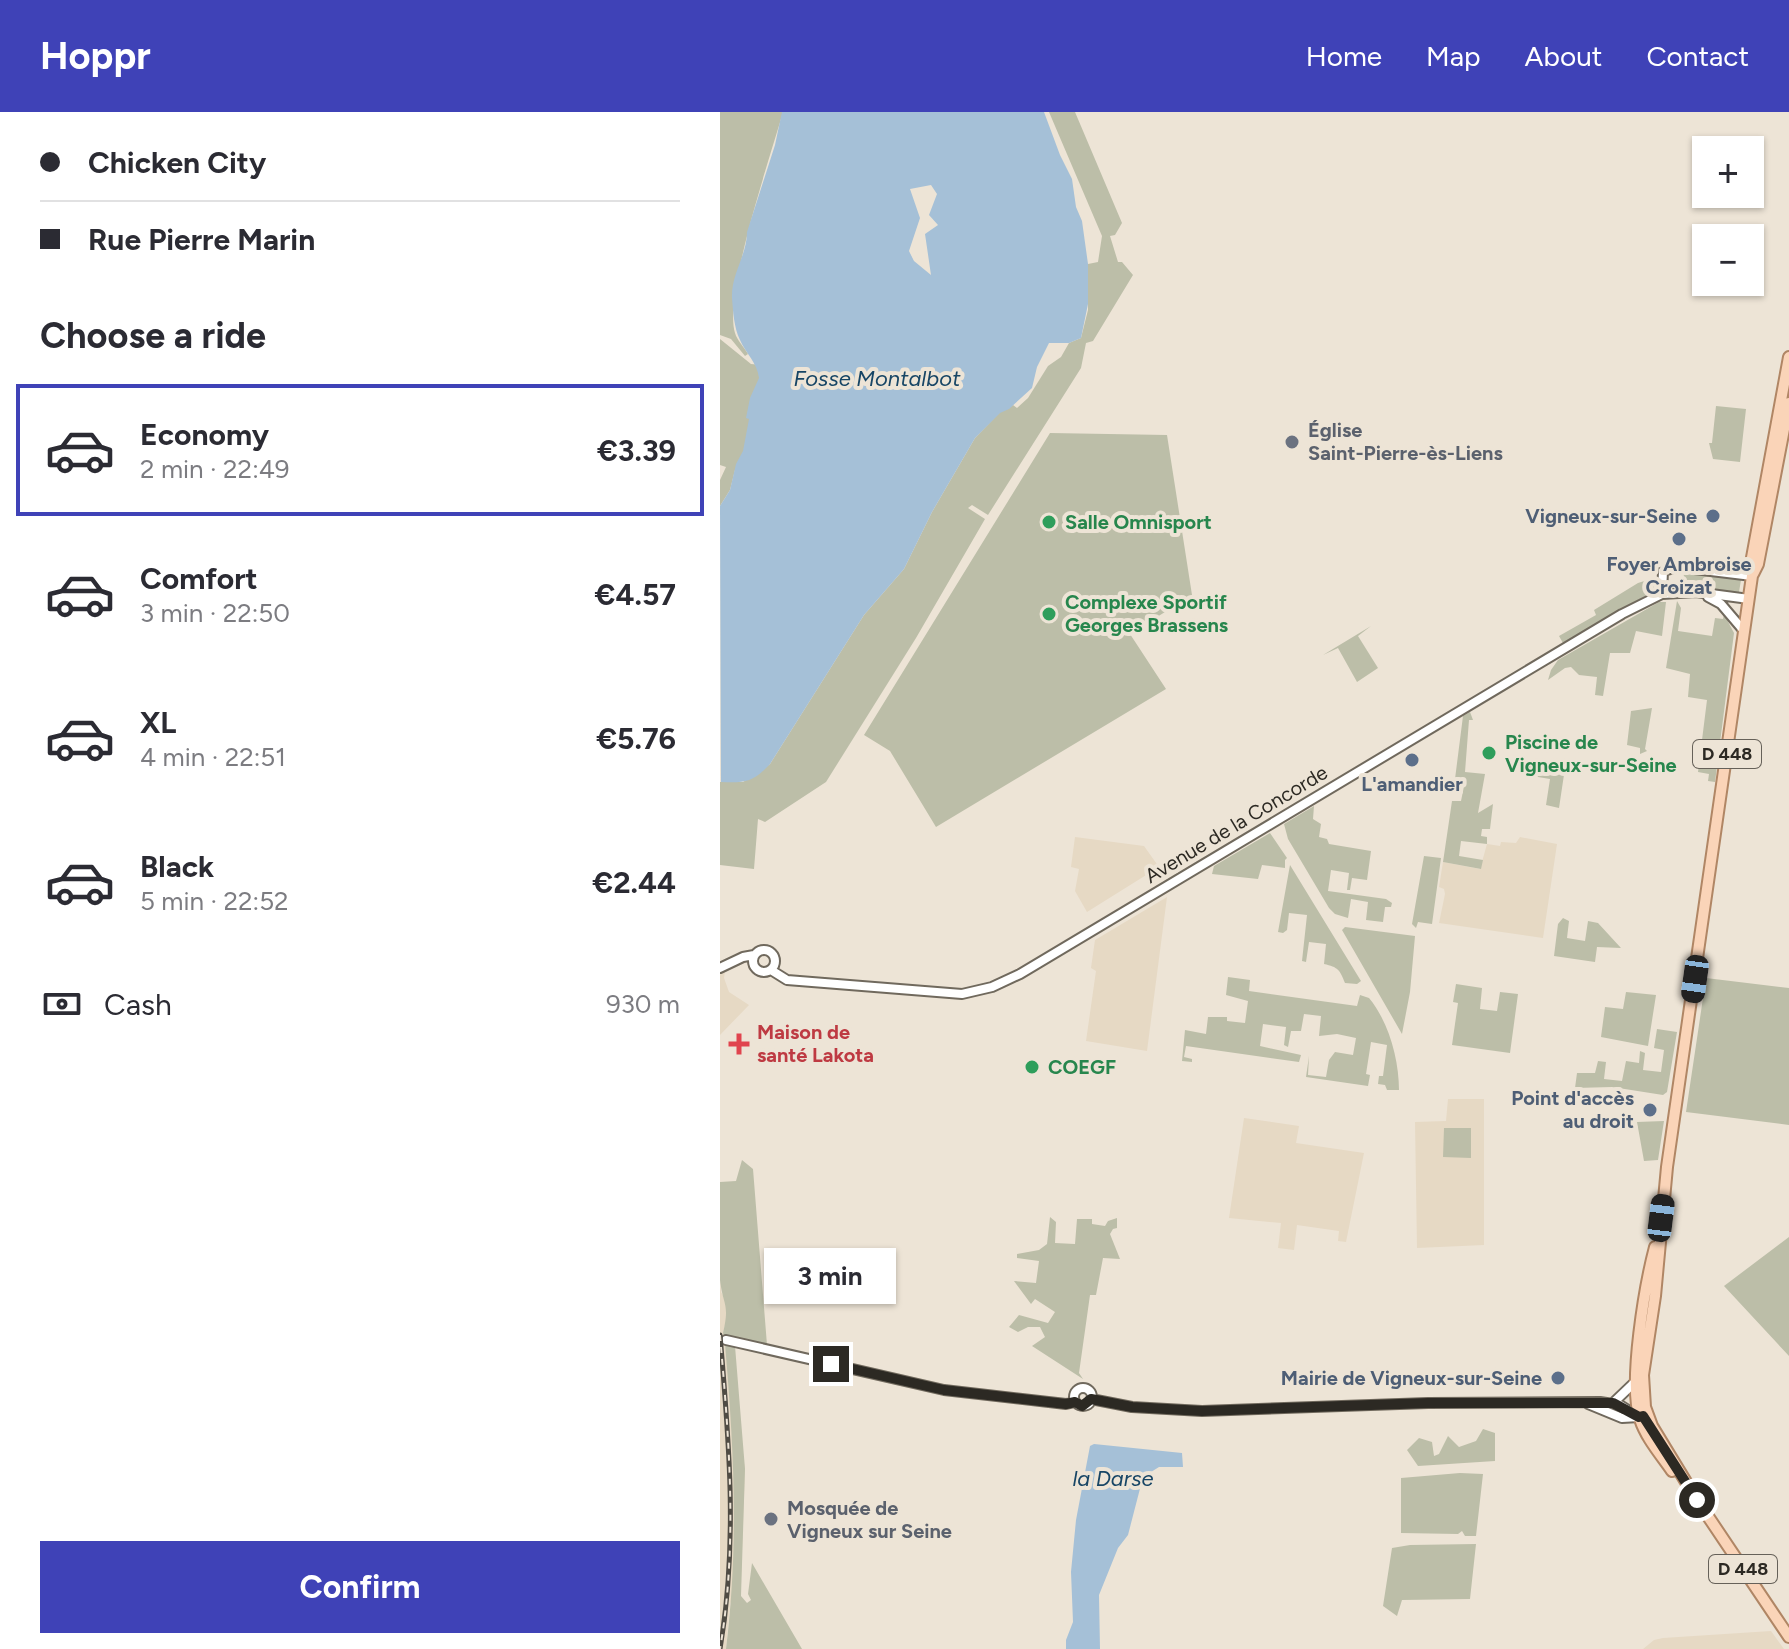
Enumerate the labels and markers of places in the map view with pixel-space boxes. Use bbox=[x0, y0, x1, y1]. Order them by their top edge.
place label: Église Saint-Pierre-ès-Liens bbox=[1308, 418, 1503, 465]
marker: Église Saint-Pierre-ès-Liens bbox=[1283, 433, 1301, 451]
place label: Vigneux-sur-Seine bbox=[1525, 504, 1697, 528]
marker: Vigneux-sur-Seine bbox=[1704, 507, 1722, 525]
place label: Salle Omnisport bbox=[1065, 510, 1212, 534]
marker: Salle Omnisport bbox=[1040, 513, 1058, 531]
marker: Foyer Ambroise Croizat bbox=[1670, 530, 1688, 548]
place label: Foyer Ambroise Croizat bbox=[1606, 552, 1752, 599]
place label: Complexe Sportif Georges Brassens bbox=[1065, 590, 1228, 637]
marker: Complexe Sportif Georges Brassens bbox=[1040, 605, 1058, 623]
place label: Piscine de Vigneux-sur-Seine bbox=[1505, 730, 1677, 777]
marker: Piscine de Vigneux-sur-Seine bbox=[1480, 744, 1498, 762]
marker: L'amandier bbox=[1403, 751, 1421, 769]
place label: L'amandier bbox=[1361, 772, 1463, 796]
place label: Maison de santé Lakota bbox=[757, 1020, 874, 1067]
marker: Maison de santé Lakota bbox=[728, 1033, 750, 1055]
place label: COEGF bbox=[1048, 1055, 1116, 1079]
marker: COEGF bbox=[1023, 1058, 1041, 1076]
place label: Point d'accès au droit bbox=[1511, 1086, 1634, 1133]
marker: Point d'accès au droit bbox=[1641, 1101, 1659, 1119]
place label: Mairie de Vigneux-sur-Seine bbox=[1281, 1366, 1542, 1390]
marker: Mairie de Vigneux-sur-Seine bbox=[1549, 1369, 1567, 1387]
place label: Mosquée de Vigneux sur Seine bbox=[787, 1496, 952, 1543]
marker: Mosquée de Vigneux sur Seine bbox=[762, 1510, 780, 1528]

